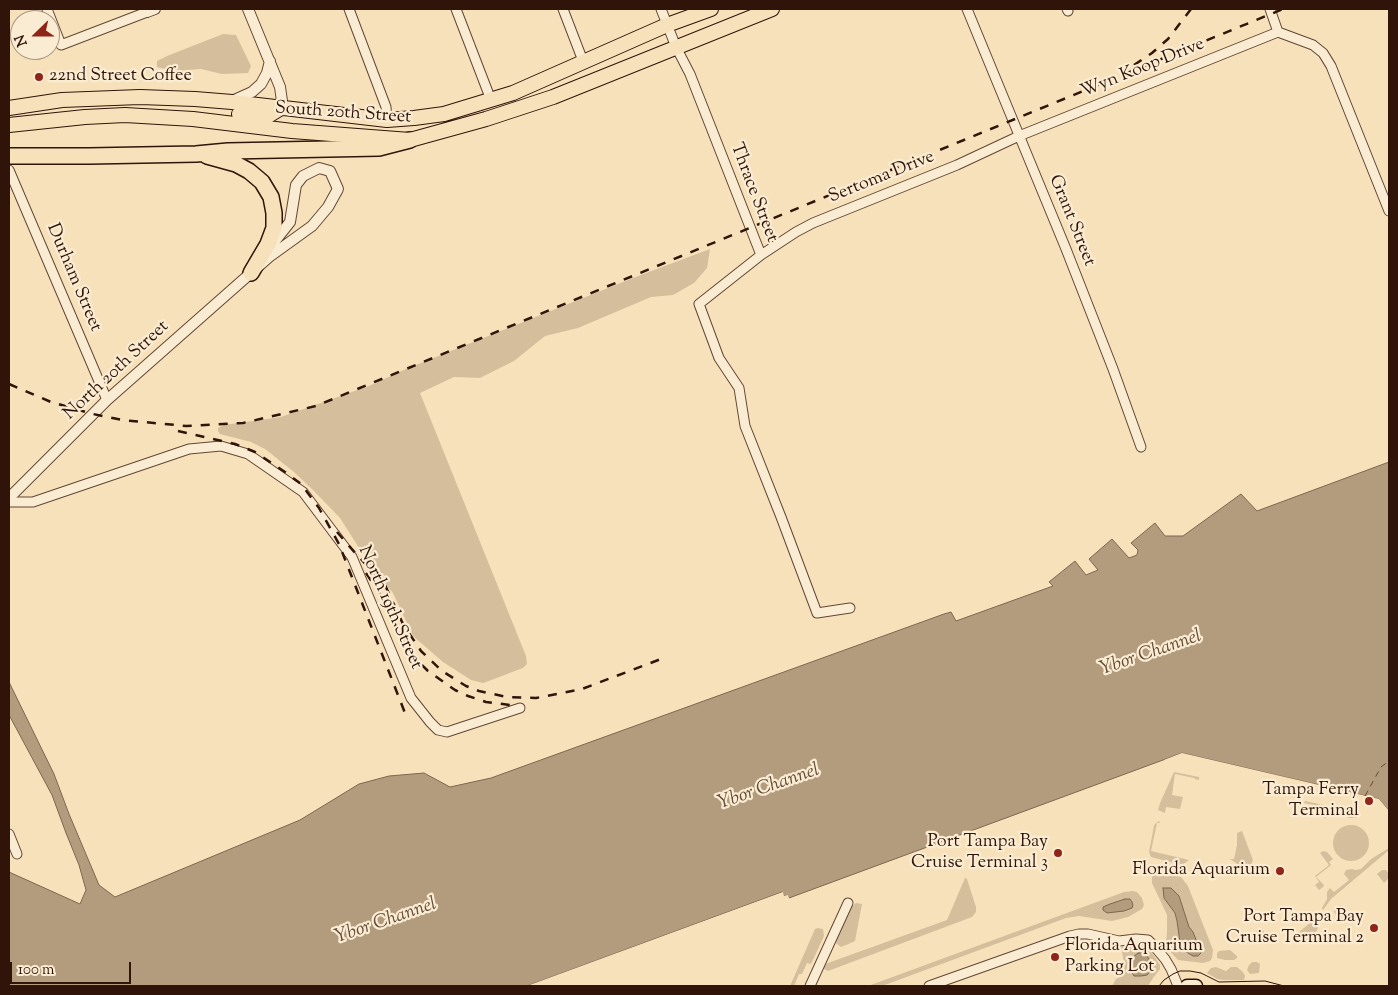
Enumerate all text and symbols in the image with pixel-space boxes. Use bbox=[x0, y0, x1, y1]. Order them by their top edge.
north arrow bbox=[10, 10, 60, 60]
text: N bbox=[11, 31, 33, 49]
street label: Wyn Koop Drive bbox=[1078, 34, 1208, 104]
place label: 22nd Street Coffee bbox=[49, 66, 192, 88]
marker: 22nd Street Coffee bbox=[33, 71, 45, 83]
street label: South 20th Street bbox=[274, 98, 412, 130]
street label: Thrace Street bbox=[724, 140, 782, 246]
street label: Sertoma Drive bbox=[826, 147, 938, 209]
street label: Grant Street bbox=[1043, 172, 1099, 270]
street label: Durham Street bbox=[41, 221, 105, 335]
street label: North 20th Street bbox=[60, 317, 174, 425]
street label: North 19th Street bbox=[352, 543, 426, 673]
water label: Ybor Channel bbox=[1097, 626, 1205, 682]
water label: Ybor Channel bbox=[715, 760, 823, 816]
place label: Tampa Ferry Terminal bbox=[1262, 780, 1359, 822]
marker: Tampa Ferry Terminal bbox=[1363, 795, 1375, 807]
place label: Port Tampa Bay Cruise Terminal 3 bbox=[911, 832, 1048, 874]
marker: Port Tampa Bay Cruise Terminal 3 bbox=[1052, 847, 1064, 859]
place label: Florida Aquarium bbox=[1132, 860, 1270, 882]
marker: Florida Aquarium bbox=[1274, 865, 1286, 877]
water label: Ybor Channel bbox=[332, 894, 440, 950]
place label: Port Tampa Bay Cruise Terminal 2 bbox=[1226, 907, 1364, 950]
marker: Port Tampa Bay Cruise Terminal 2 bbox=[1368, 922, 1380, 934]
place label: Florida Aquarium Parking Lot bbox=[1065, 936, 1203, 979]
marker: Florida Aquarium Parking Lot bbox=[1049, 951, 1061, 963]
scale bar bbox=[12, 952, 134, 984]
text: 100 m bbox=[18, 960, 54, 981]

